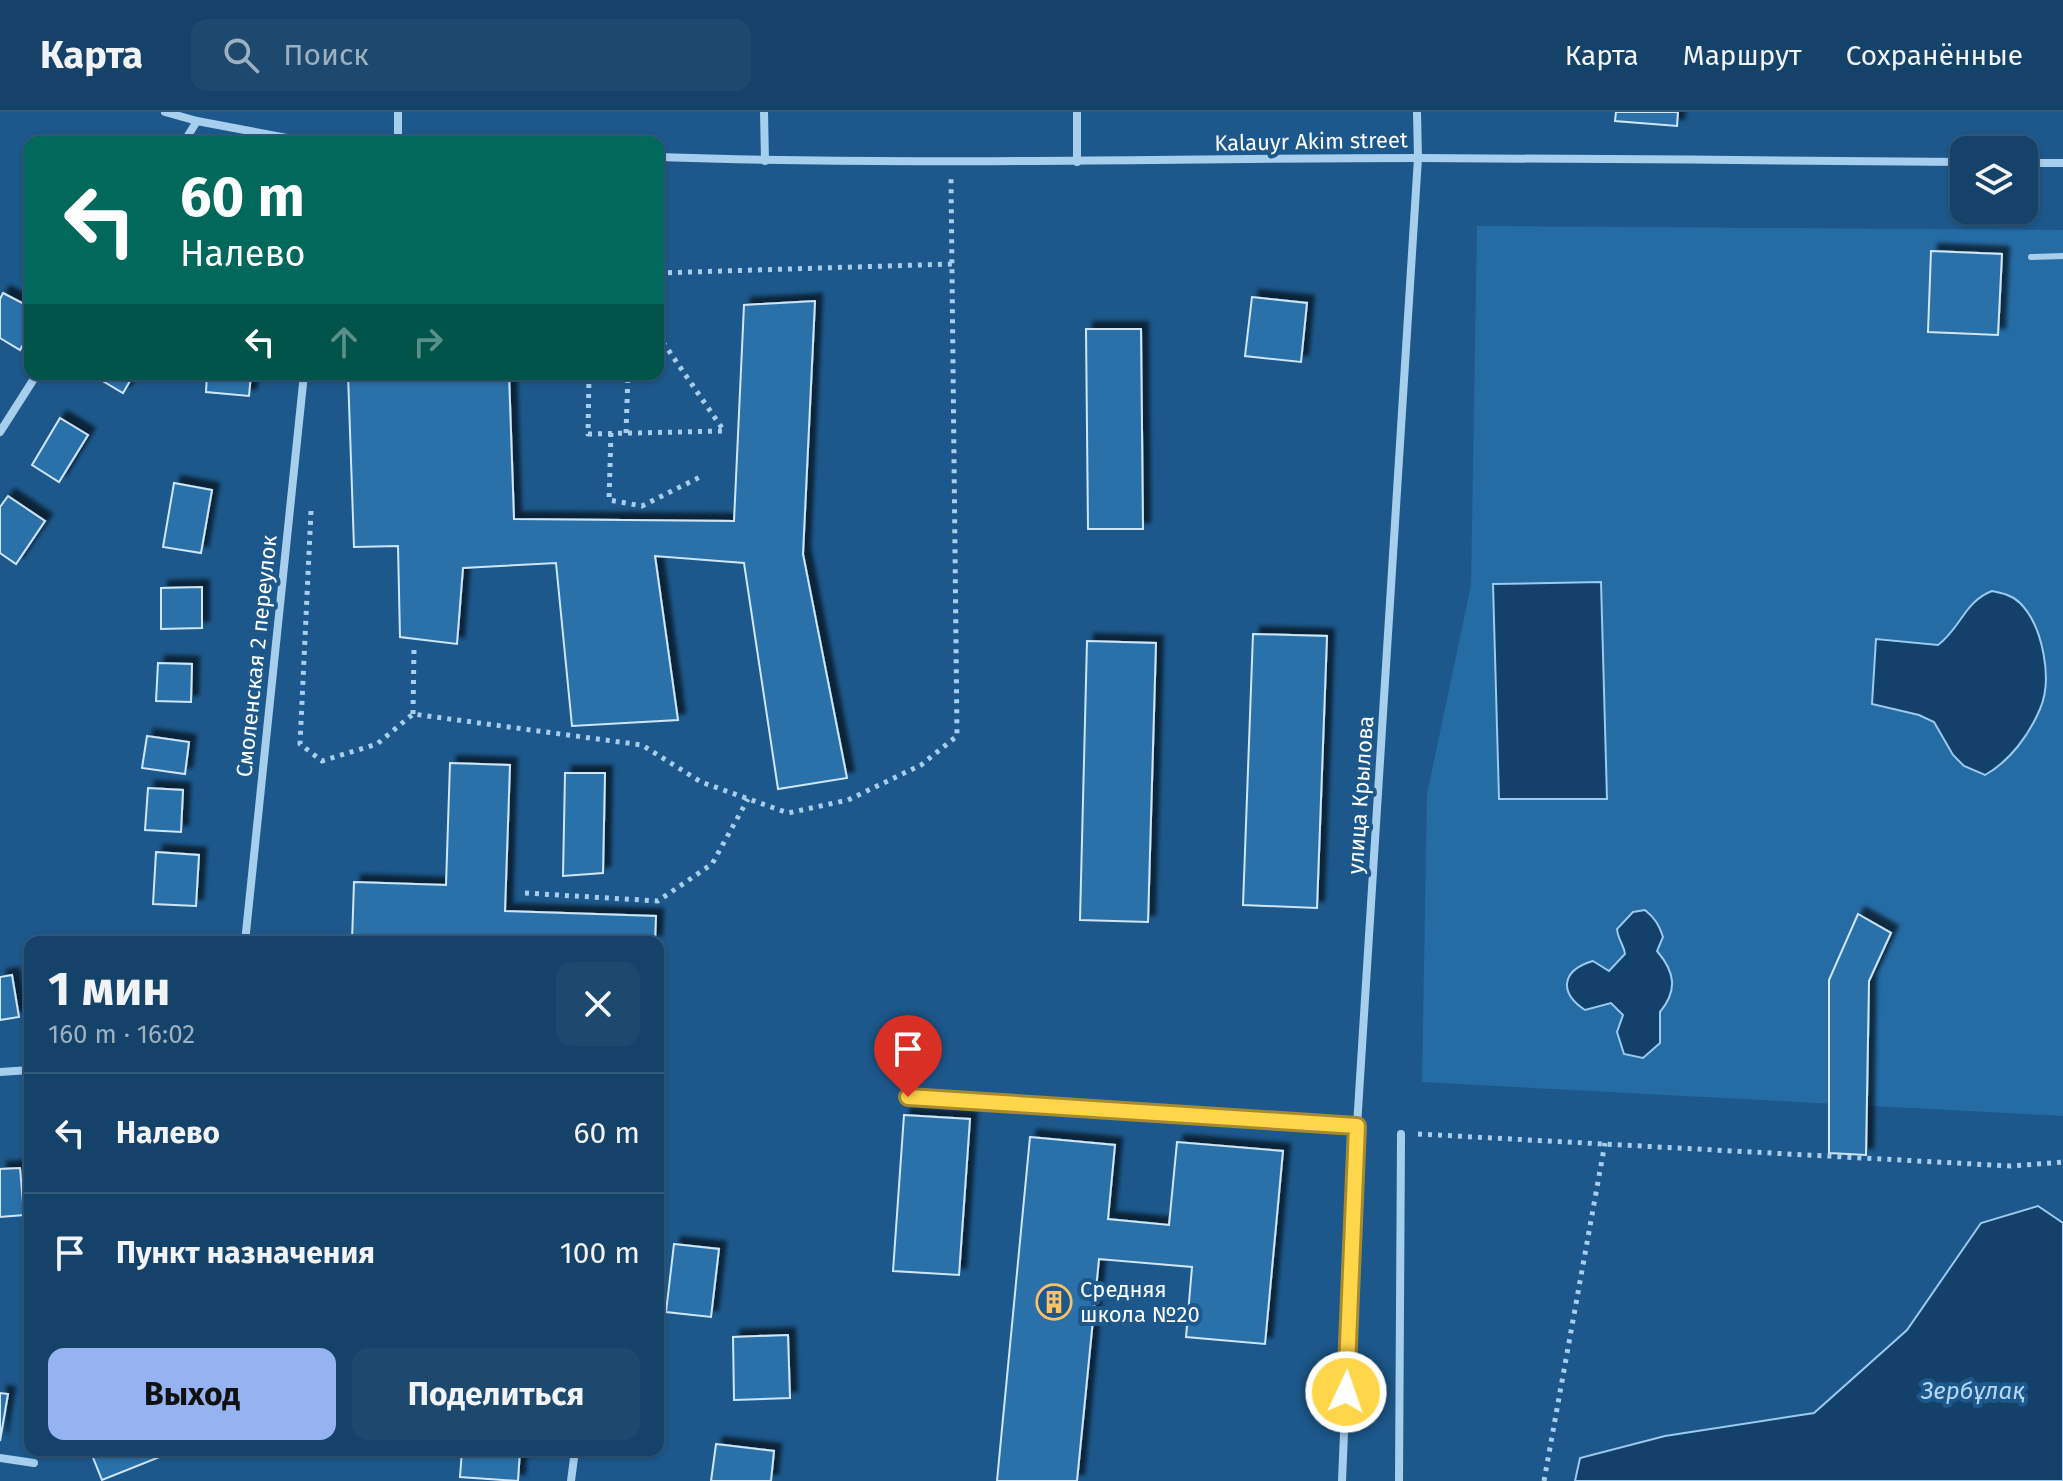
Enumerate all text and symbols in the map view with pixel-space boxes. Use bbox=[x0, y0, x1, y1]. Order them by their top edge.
search box bbox=[191, 19, 751, 91]
text: Карта bbox=[40, 32, 143, 78]
icon: search bbox=[219, 33, 263, 77]
text: Поиск bbox=[283, 37, 369, 73]
text: Карта bbox=[1565, 39, 1639, 72]
text: Маршрут bbox=[1683, 39, 1802, 72]
text: Сохранённые bbox=[1846, 39, 2023, 72]
street label: Kalauyr Akim street bbox=[1214, 126, 1408, 157]
map controls bbox=[1950, 136, 2038, 224]
button: layers bbox=[1950, 136, 2038, 224]
text: 60 m bbox=[180, 164, 305, 231]
icon: left bbox=[48, 168, 152, 272]
text: Налево bbox=[180, 232, 306, 276]
icon: left bbox=[238, 320, 282, 364]
icon: ahead bbox=[322, 320, 366, 364]
icon: right bbox=[406, 320, 450, 364]
street label: Смоленская 2 переулок bbox=[230, 533, 283, 778]
street label: улица Крылова bbox=[1341, 715, 1380, 875]
text: 1 мин bbox=[48, 960, 170, 1018]
button: close bbox=[556, 962, 640, 1046]
pin bbox=[874, 1015, 942, 1097]
text: 160 m · 16:02 bbox=[48, 1019, 195, 1050]
icon: arrive bbox=[886, 1027, 930, 1071]
icon: left bbox=[48, 1111, 92, 1155]
text: Налево bbox=[116, 1115, 220, 1151]
text: 60 m bbox=[574, 1115, 640, 1151]
icon: arrive bbox=[48, 1231, 92, 1275]
text: Пункт назначения bbox=[116, 1235, 375, 1271]
text: 100 m bbox=[560, 1235, 640, 1271]
place label: Средняя школа №20 bbox=[1080, 1276, 1200, 1328]
building icon: Средняя школа №20 bbox=[1035, 1283, 1073, 1321]
button: Выход bbox=[48, 1348, 336, 1440]
button: Поделиться bbox=[352, 1348, 640, 1440]
position arrow bbox=[1304, 1350, 1388, 1434]
water label: Зербұлақ bbox=[1920, 1377, 2025, 1405]

